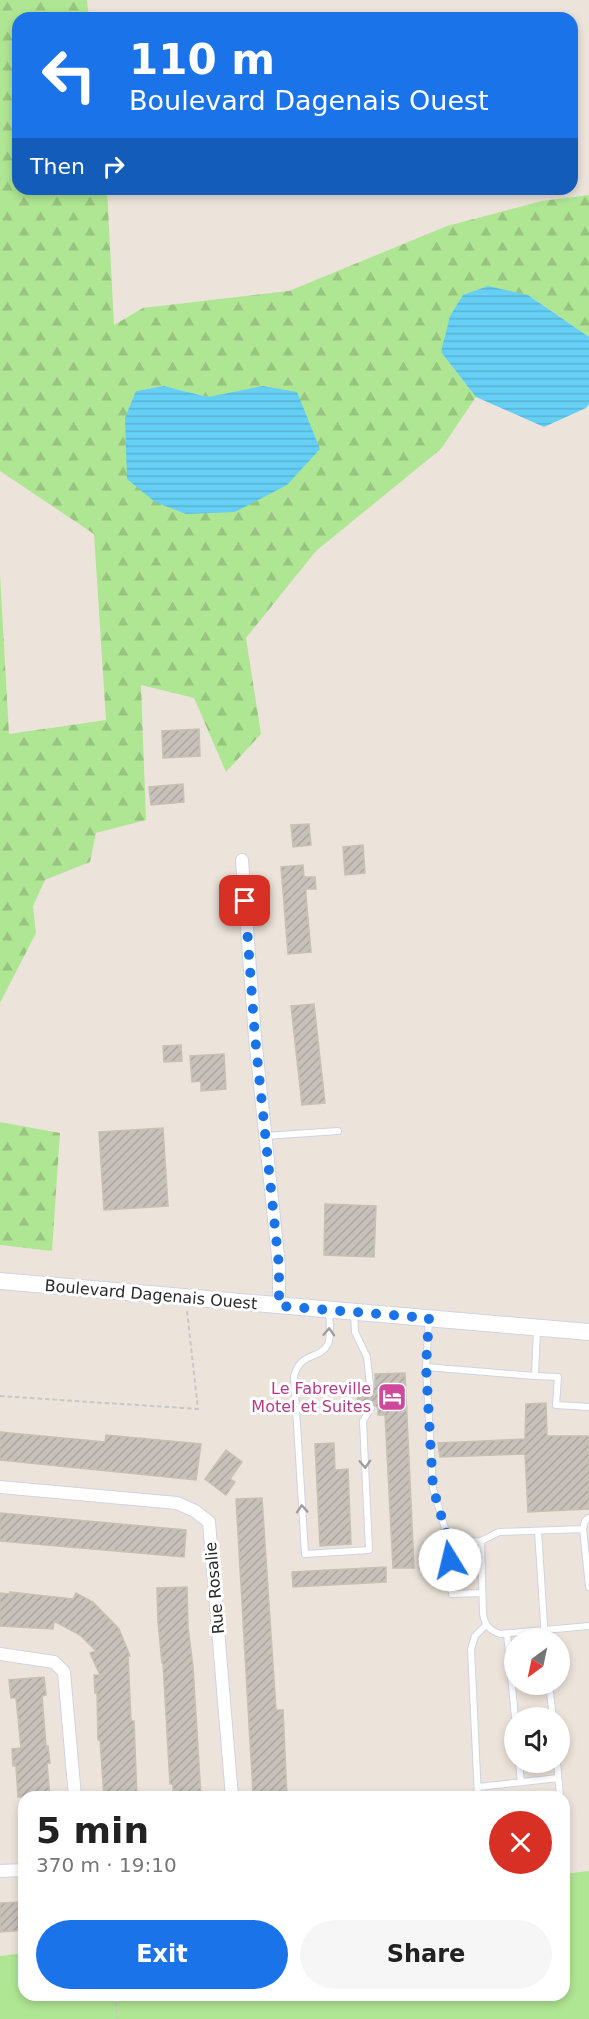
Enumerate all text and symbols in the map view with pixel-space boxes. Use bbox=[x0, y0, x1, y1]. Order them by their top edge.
text: 110 m bbox=[129, 35, 275, 84]
icon: left bbox=[30, 36, 108, 114]
text: Boulevard Dagenais Ouest bbox=[129, 85, 489, 116]
icon: right bbox=[97, 150, 130, 183]
text: Then bbox=[30, 154, 85, 179]
pin bbox=[219, 875, 270, 926]
icon: arrive bbox=[228, 884, 261, 917]
street label: Boulevard Dagenais Ouest bbox=[44, 1276, 258, 1313]
one-way arrow bbox=[323, 1327, 336, 1336]
place label: Le Fabreville Motel et Suites bbox=[251, 1379, 371, 1416]
hotel icon: Le Fabreville Motel et Suites bbox=[376, 1381, 408, 1413]
one-way arrow bbox=[358, 1460, 371, 1469]
one-way arrow bbox=[296, 1505, 309, 1514]
position arrow bbox=[418, 1528, 482, 1592]
street label: Rue Rosalie bbox=[201, 1541, 228, 1635]
north arrow bbox=[504, 1629, 570, 1695]
map controls bbox=[504, 1629, 570, 1773]
button: sound bbox=[504, 1707, 570, 1773]
text: 5 min bbox=[36, 1810, 149, 1851]
button: close bbox=[489, 1811, 552, 1874]
text: 370 m · 19:10 bbox=[36, 1853, 177, 1877]
button: Exit bbox=[36, 1920, 288, 1989]
button: Share bbox=[300, 1920, 552, 1989]

